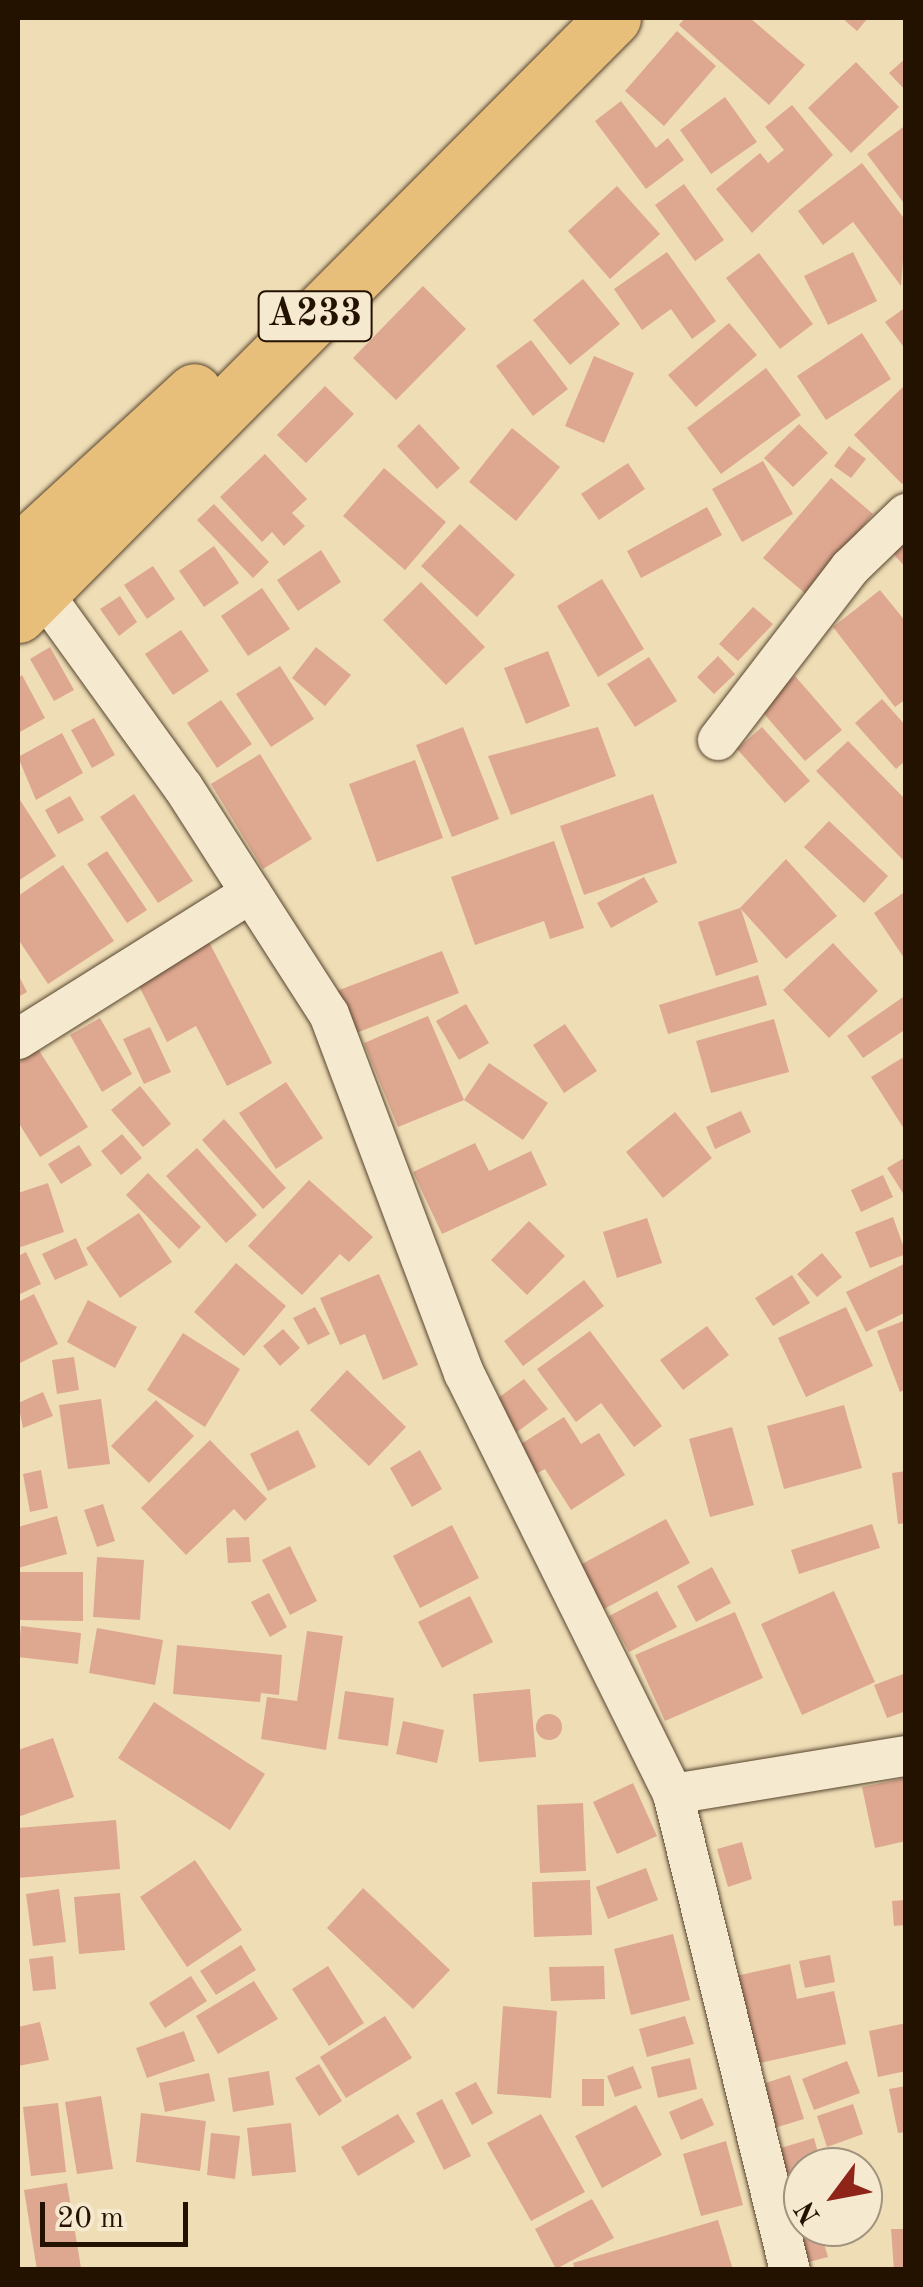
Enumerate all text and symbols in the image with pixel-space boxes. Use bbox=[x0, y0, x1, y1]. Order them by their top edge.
road number: A233 bbox=[258, 283, 372, 349]
north arrow bbox=[783, 2147, 883, 2247]
scale bar bbox=[45, 2182, 192, 2244]
text: N bbox=[792, 2195, 827, 2228]
text: 20 m bbox=[57, 2204, 124, 2234]

